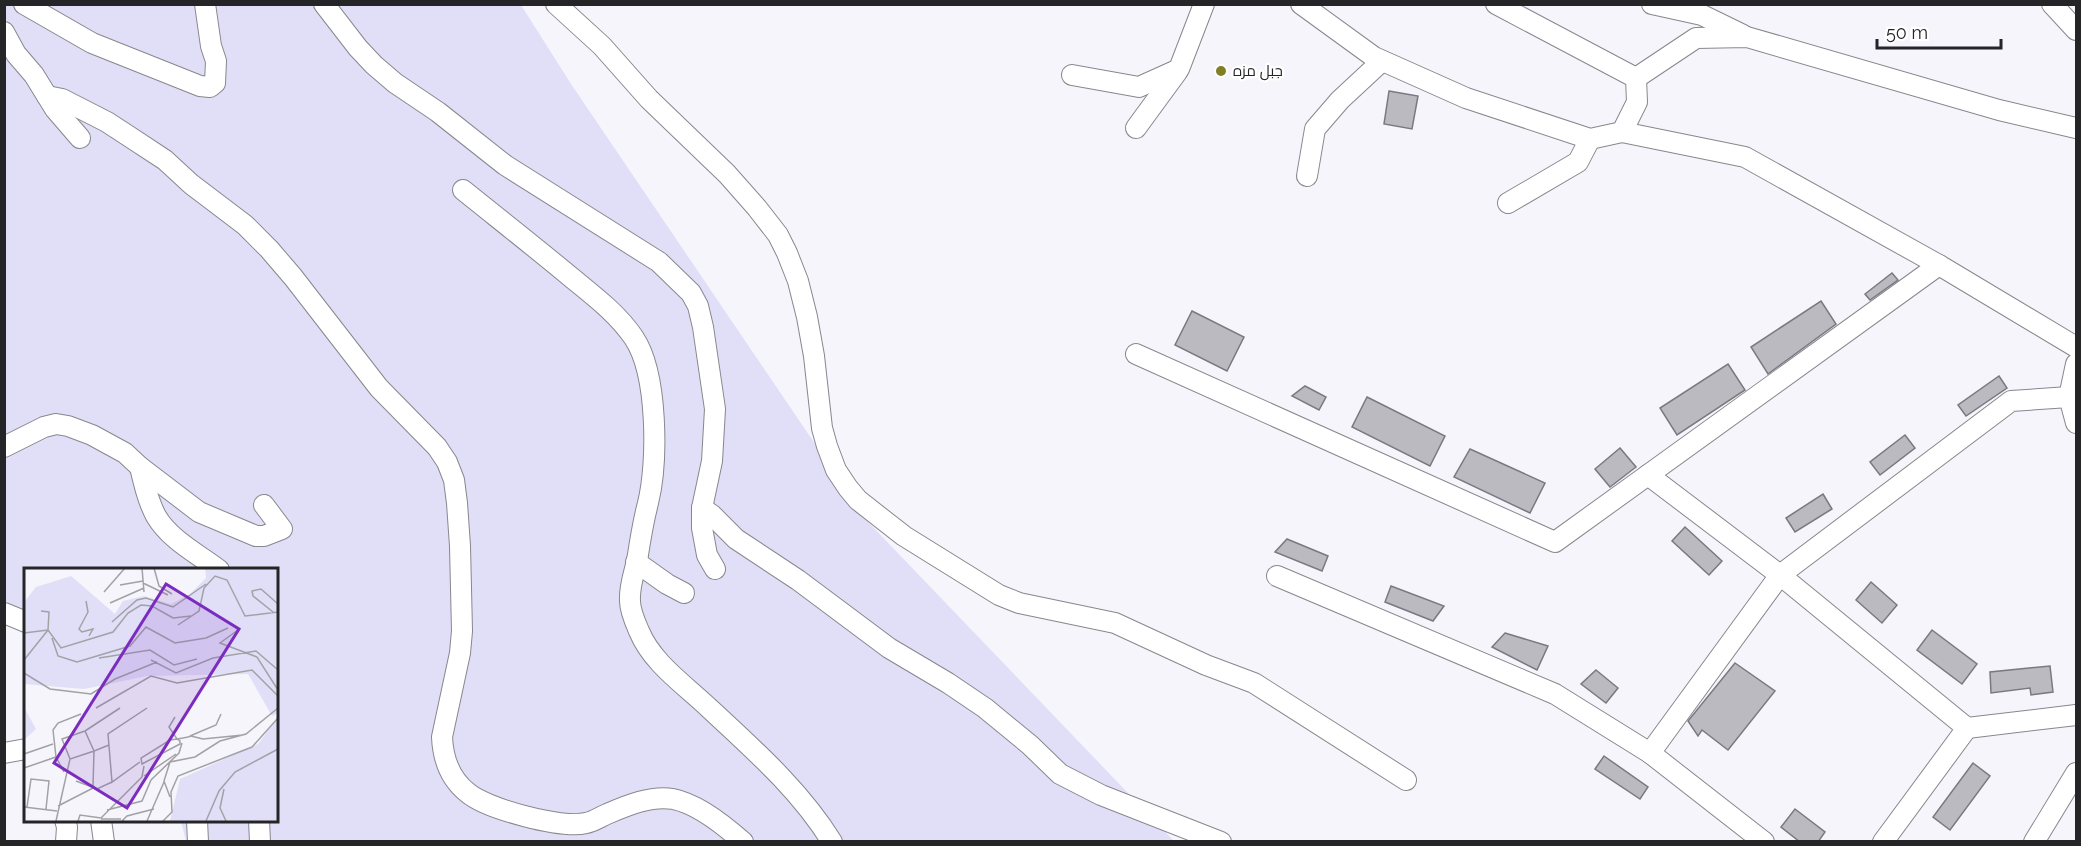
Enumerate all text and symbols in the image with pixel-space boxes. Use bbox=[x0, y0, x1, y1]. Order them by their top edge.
scale bar bbox=[1877, 12, 2002, 50]
text: 50 m bbox=[1886, 22, 1928, 43]
place label: جبل مزه bbox=[1233, 62, 1283, 81]
marker: جبل مزه bbox=[1214, 64, 1228, 78]
inset map bbox=[24, 568, 278, 822]

